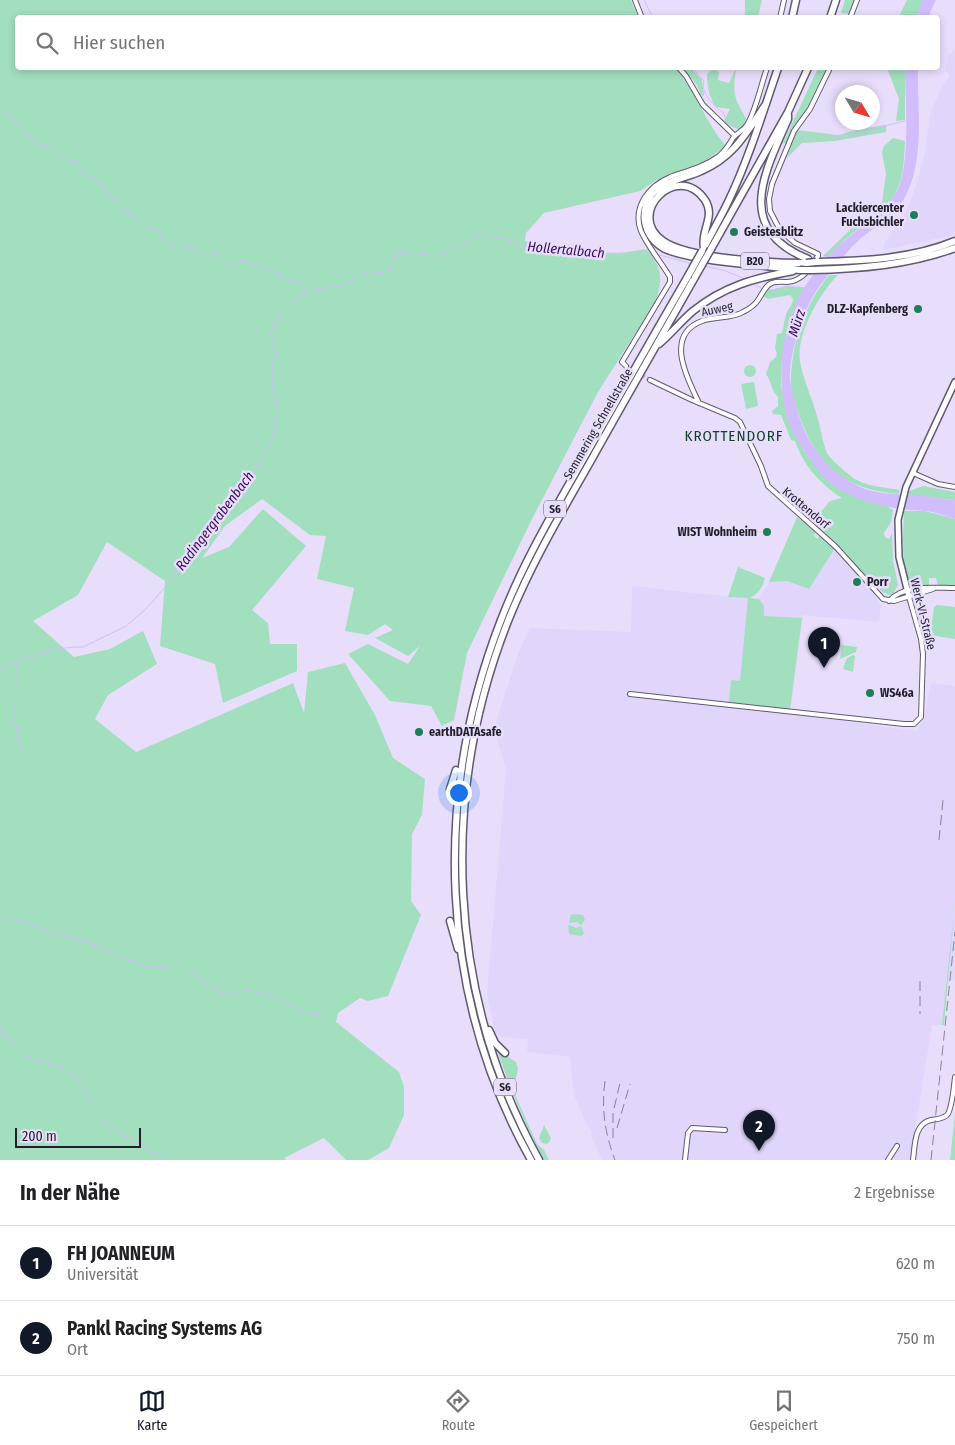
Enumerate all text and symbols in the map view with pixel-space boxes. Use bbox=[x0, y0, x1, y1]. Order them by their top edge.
search box bbox=[15, 15, 940, 70]
icon: search bbox=[33, 29, 61, 57]
text: Hier suchen bbox=[73, 31, 165, 54]
north arrow bbox=[835, 85, 880, 130]
place label: Lackiercenter Fuchsbichler bbox=[836, 201, 905, 229]
marker: Lackiercenter Fuchsbichler bbox=[908, 209, 920, 221]
place label: Geistesblitz bbox=[744, 225, 803, 239]
marker: Geistesblitz bbox=[728, 226, 740, 238]
water label: Hollertalbach bbox=[527, 238, 605, 262]
road number: B20 bbox=[741, 252, 769, 270]
street label: Auweg bbox=[700, 299, 734, 319]
place label: DLZ-Kapfenberg bbox=[827, 302, 908, 316]
marker: DLZ-Kapfenberg bbox=[912, 303, 924, 315]
water label: Mürz bbox=[785, 307, 809, 339]
street label: Semmering Schnellstraße bbox=[561, 366, 635, 482]
district label: KROTTENDORF bbox=[685, 427, 783, 445]
water label: Radingergrabenbach bbox=[172, 468, 258, 574]
street label: Krottendorf bbox=[780, 484, 833, 533]
road number: S6 bbox=[544, 500, 566, 518]
place label: WIST Wohnheim bbox=[677, 525, 757, 539]
marker: WIST Wohnheim bbox=[761, 526, 773, 538]
place label: Porr bbox=[867, 575, 889, 589]
marker: Porr bbox=[851, 576, 863, 588]
street label: Werk-VI-Straße bbox=[907, 577, 939, 651]
pin: 1 bbox=[808, 627, 840, 668]
place label: WS46a bbox=[880, 686, 914, 700]
marker: WS46a bbox=[864, 687, 876, 699]
place label: earthDATAsafe bbox=[429, 725, 502, 739]
marker: earthDATAsafe bbox=[413, 726, 425, 738]
your location bbox=[446, 780, 472, 806]
road number: S6 bbox=[494, 1078, 516, 1096]
pin: 2 bbox=[743, 1110, 775, 1151]
scale bar bbox=[15, 1125, 141, 1148]
text: 200 m bbox=[22, 1128, 57, 1145]
text: In der Nähe bbox=[20, 1180, 120, 1206]
text: 2 Ergebnisse bbox=[854, 1183, 935, 1202]
text: FH JOANNEUM bbox=[67, 1242, 175, 1265]
text: 1 bbox=[33, 1254, 39, 1273]
text: 620 m bbox=[896, 1254, 935, 1273]
text: Universität bbox=[67, 1265, 138, 1284]
text: Pankl Racing Systems AG bbox=[67, 1317, 262, 1340]
text: 2 bbox=[32, 1329, 40, 1348]
text: 750 m bbox=[897, 1329, 935, 1348]
text: Ort bbox=[67, 1340, 88, 1359]
tab: Karte bbox=[137, 1387, 167, 1434]
tab: Route bbox=[442, 1387, 475, 1434]
tab: Gespeichert bbox=[749, 1387, 818, 1434]

